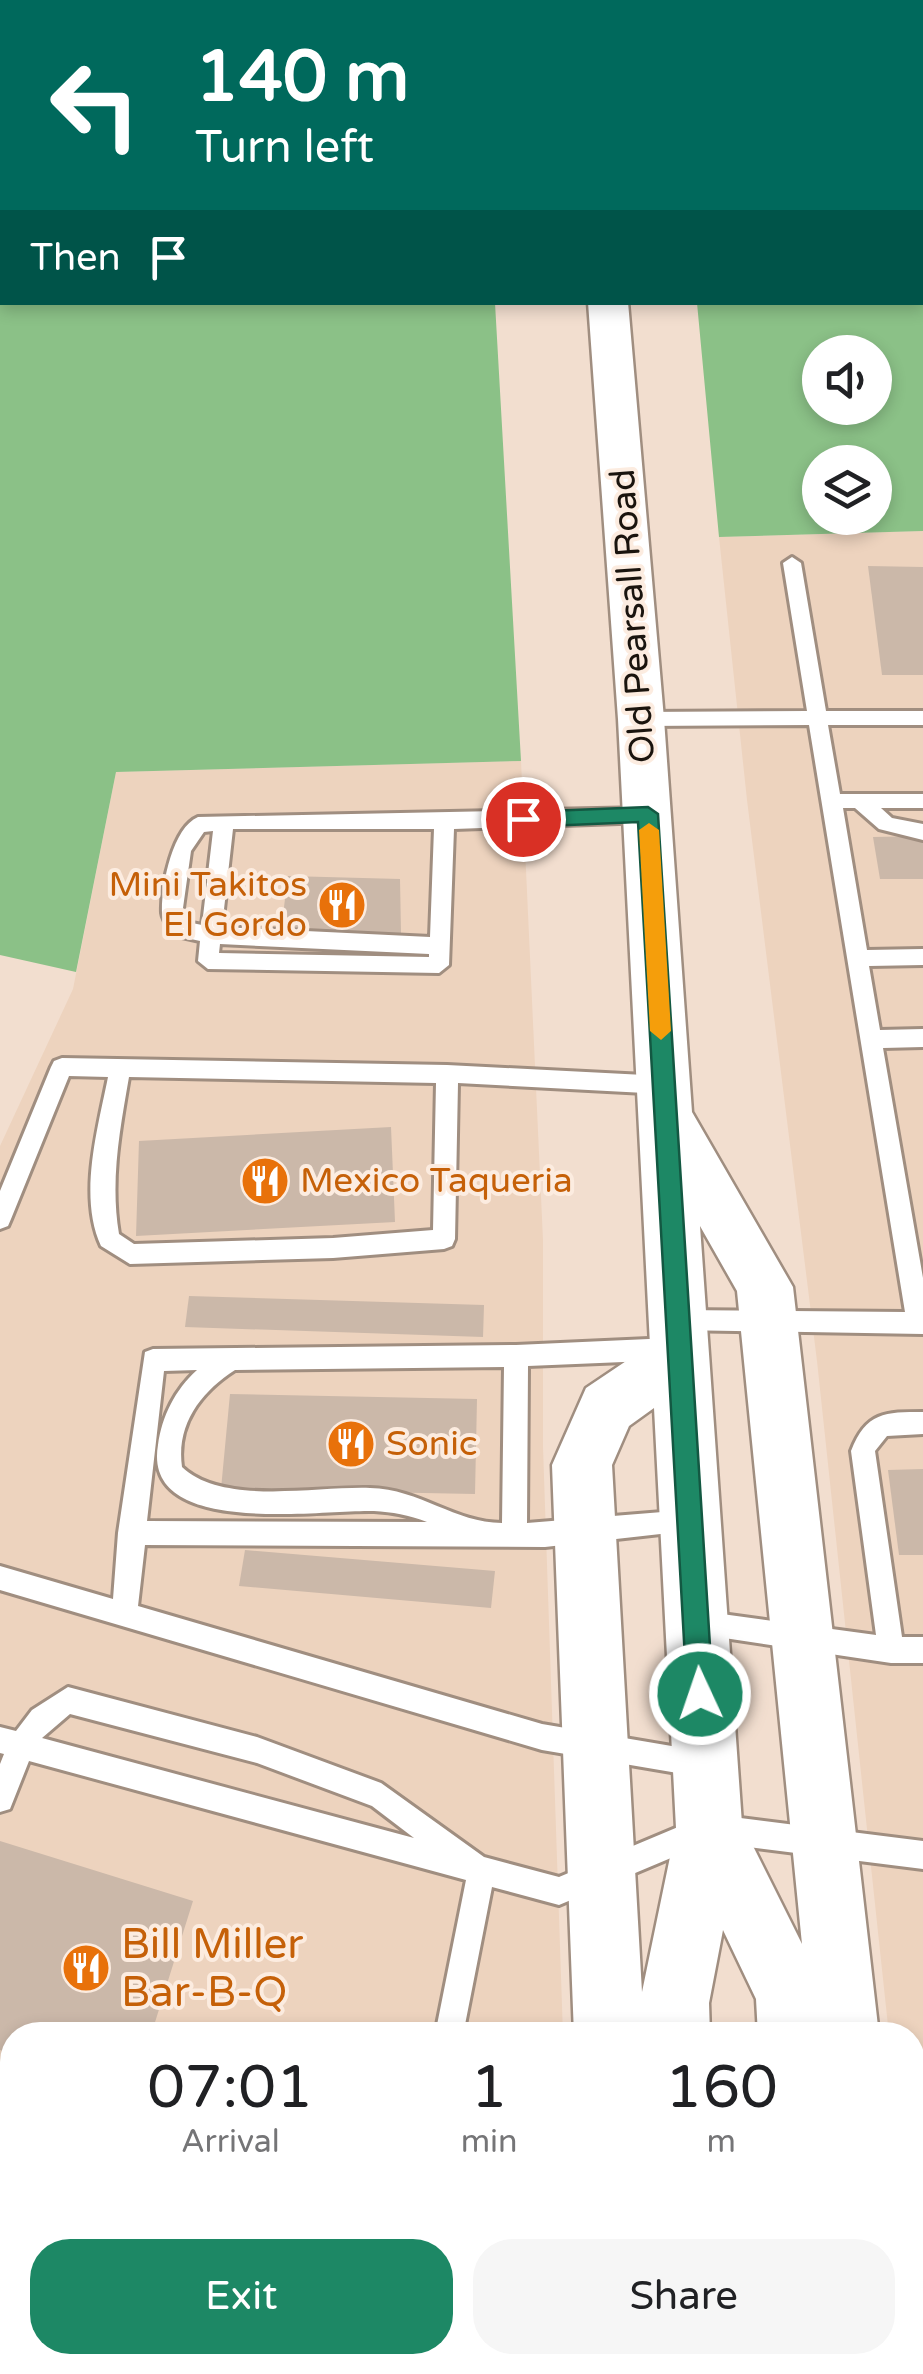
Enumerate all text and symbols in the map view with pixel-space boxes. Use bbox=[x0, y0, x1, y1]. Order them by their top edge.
text: 140 m bbox=[195, 36, 409, 120]
icon: left bbox=[30, 40, 160, 170]
text: Turn left bbox=[195, 121, 374, 175]
icon: arrive bbox=[141, 230, 196, 285]
text: Then bbox=[30, 235, 121, 281]
map controls bbox=[802, 335, 892, 535]
button: sound bbox=[802, 335, 892, 425]
button: layers bbox=[802, 445, 892, 535]
street label: Old Pearsall Road bbox=[602, 467, 664, 765]
pin bbox=[481, 777, 566, 862]
icon: arrive bbox=[496, 792, 551, 847]
place label: Mini Takitos El Gordo bbox=[109, 864, 307, 946]
restaurant icon: Mini Takitos El Gordo bbox=[316, 879, 368, 931]
restaurant icon: Mexico Taqueria bbox=[239, 1155, 291, 1207]
place label: Mexico Taqueria bbox=[300, 1160, 573, 1202]
restaurant icon: Sonic bbox=[325, 1418, 377, 1470]
place label: Sonic bbox=[386, 1423, 478, 1465]
position arrow bbox=[648, 1642, 752, 1746]
place label: Bill Miller Bar-B-Q bbox=[121, 1919, 303, 2018]
restaurant icon: Bill Miller Bar-B-Q bbox=[60, 1942, 112, 1994]
text: 07:01 bbox=[147, 2052, 314, 2124]
text: 1 bbox=[470, 2052, 508, 2124]
text: 160 bbox=[665, 2052, 778, 2124]
text: Arrival bbox=[181, 2123, 280, 2161]
text: min bbox=[461, 2123, 518, 2161]
text: m bbox=[707, 2123, 736, 2161]
button: Exit bbox=[30, 2239, 453, 2354]
button: Share bbox=[473, 2239, 895, 2354]

